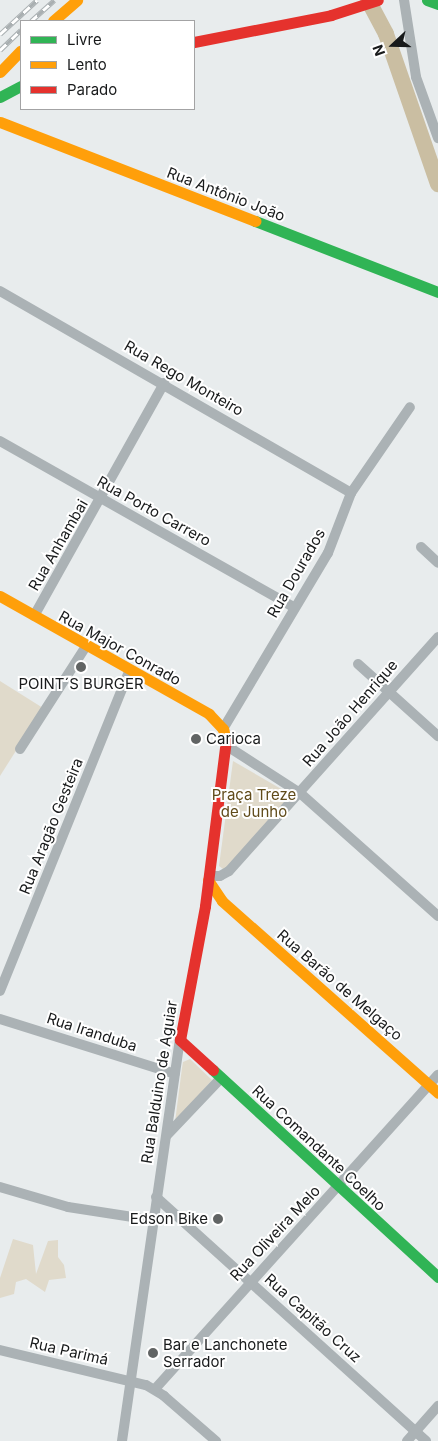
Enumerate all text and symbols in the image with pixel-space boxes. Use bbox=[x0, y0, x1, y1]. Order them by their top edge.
legend bbox=[20, 20, 195, 110]
north arrow bbox=[368, 20, 418, 70]
text: Livre bbox=[67, 30, 102, 49]
text: N bbox=[369, 43, 388, 59]
text: Lento bbox=[67, 55, 107, 74]
text: Parado bbox=[67, 80, 117, 99]
street label: Rua Antônio João bbox=[164, 163, 288, 225]
street label: Rua Rego Monteiro bbox=[121, 337, 247, 419]
street label: Rua Porto Carrero bbox=[94, 472, 214, 550]
street label: Rua Anhambai bbox=[25, 496, 91, 594]
street label: Rua Dourados bbox=[263, 525, 329, 621]
street label: Rua Major Conrado bbox=[56, 607, 184, 689]
street label: Rua João Henrique bbox=[299, 656, 401, 770]
marker: POINT´S BURGER bbox=[75, 661, 87, 673]
place label: POINT´S BURGER bbox=[18, 675, 144, 693]
place label: Carioca bbox=[206, 730, 261, 748]
marker: Carioca bbox=[190, 733, 202, 745]
street label: Rua Aragão Gesteira bbox=[15, 755, 87, 897]
park label: Praça Treze de Junho bbox=[212, 785, 296, 820]
street label: Rua Barão de Melgaço bbox=[274, 926, 406, 1044]
street label: Rua Balduino de Aguiar bbox=[137, 999, 181, 1165]
street label: Rua Iranduba bbox=[45, 1009, 139, 1055]
street label: Rua Comandante Coelho bbox=[249, 1081, 389, 1215]
street label: Rua Oliveira Melo bbox=[226, 1182, 324, 1284]
place label: Edson Bike bbox=[130, 1210, 208, 1228]
marker: Edson Bike bbox=[212, 1213, 224, 1225]
street label: Rua Capitão Cruz bbox=[261, 1270, 365, 1366]
street label: Rua Parimá bbox=[28, 1333, 110, 1369]
place label: Bar e Lanchonete Serrador bbox=[163, 1335, 287, 1370]
marker: Bar e Lanchonete Serrador bbox=[147, 1347, 159, 1359]

